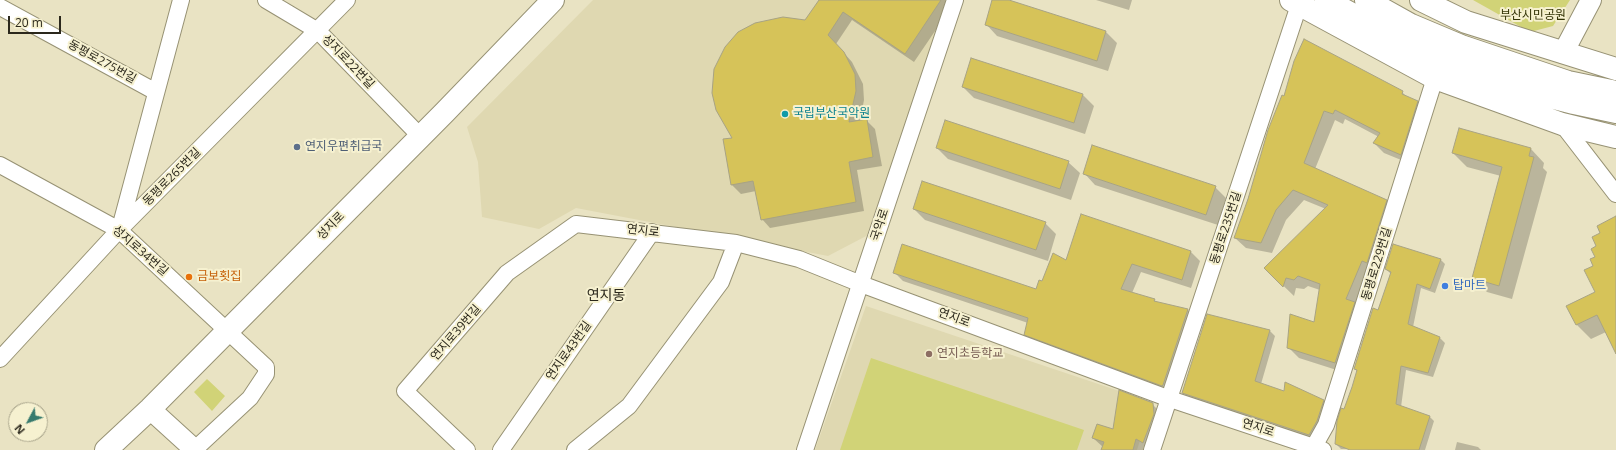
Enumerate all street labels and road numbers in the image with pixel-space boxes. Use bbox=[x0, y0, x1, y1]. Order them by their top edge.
street label: 성지로22번길 bbox=[319, 32, 377, 92]
street label: 동평로275번길 bbox=[65, 37, 139, 87]
street label: 동평로265번길 bbox=[140, 145, 204, 209]
street label: 동평로235번길 bbox=[1207, 190, 1245, 266]
street label: 국악로 bbox=[868, 207, 892, 243]
street label: 성지로 bbox=[314, 209, 348, 243]
street label: 연지로 bbox=[626, 222, 660, 240]
street label: 성지로34번길 bbox=[109, 223, 171, 279]
street label: 동평로229번길 bbox=[1359, 226, 1395, 302]
street label: 연지로39번길 bbox=[428, 302, 484, 364]
street label: 연지로 bbox=[936, 306, 972, 330]
street label: 연지로43번길 bbox=[543, 319, 595, 383]
street label: 연지로 bbox=[1240, 416, 1276, 440]

